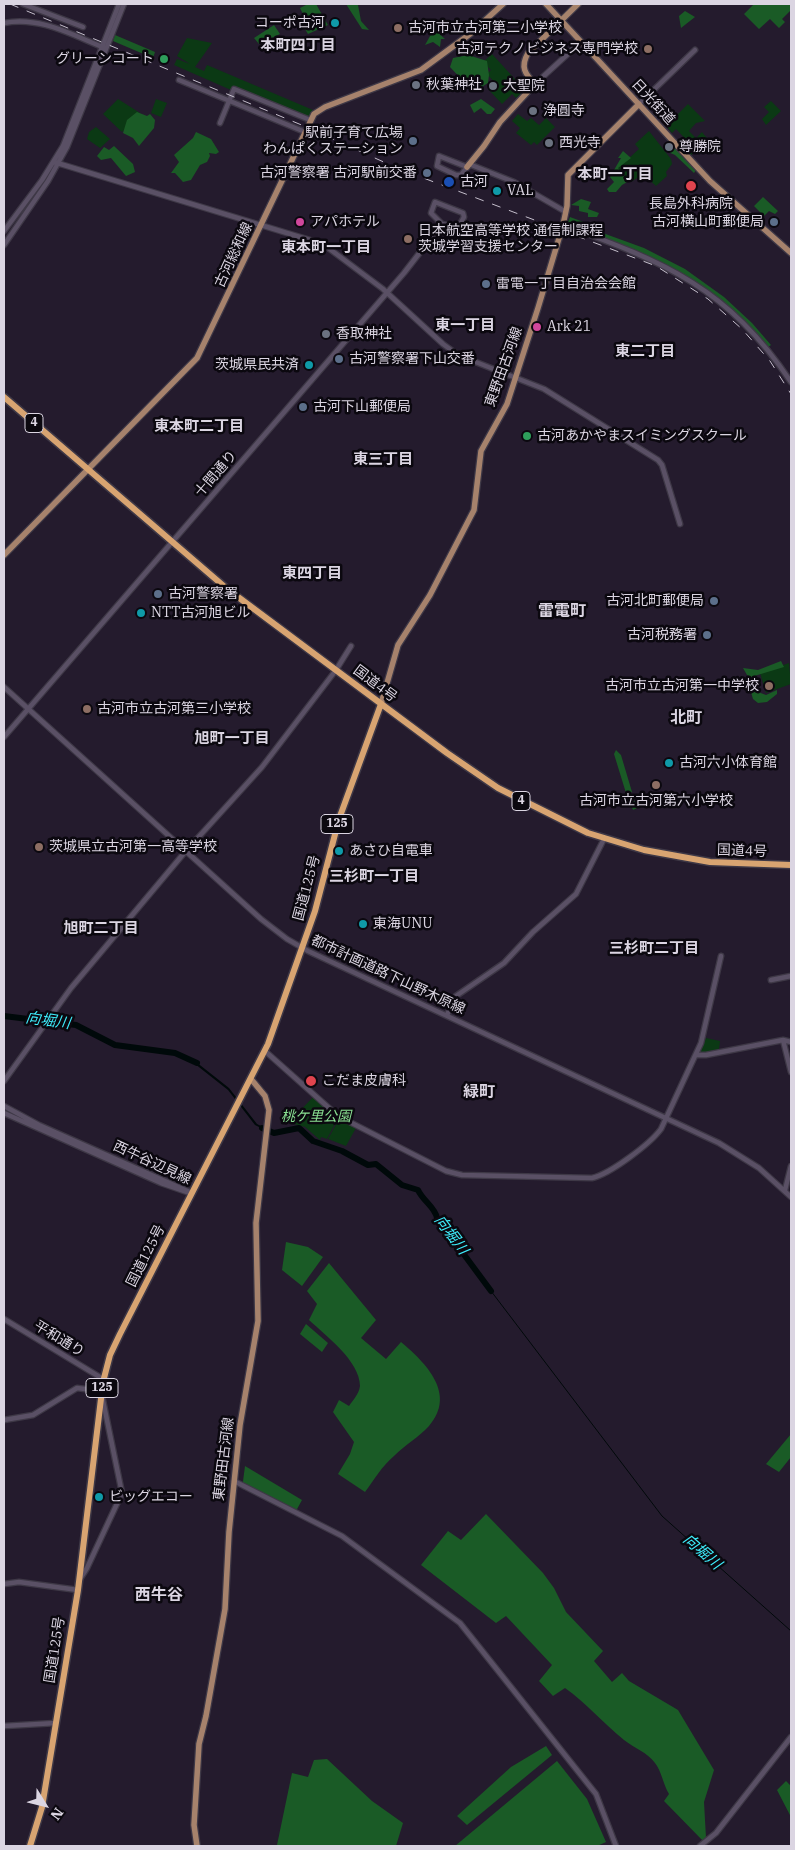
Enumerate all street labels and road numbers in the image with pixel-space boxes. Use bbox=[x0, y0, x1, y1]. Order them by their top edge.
street label: 日光街道 bbox=[628, 76, 678, 128]
street label: 古河総和線 bbox=[212, 220, 256, 290]
street label: 東野田古河線 bbox=[482, 325, 526, 409]
road number: 4 bbox=[25, 413, 43, 432]
street label: 十間通り bbox=[191, 447, 241, 501]
street label: 国道4号 bbox=[350, 662, 400, 706]
road number: 4 bbox=[512, 791, 530, 810]
road number: 125 bbox=[321, 814, 353, 834]
street label: 国道4号 bbox=[717, 842, 767, 860]
street label: 国道125号 bbox=[290, 853, 324, 923]
street label: 都市計画道路下山野木原線 bbox=[308, 932, 468, 1018]
street label: 西牛谷辺見線 bbox=[110, 1138, 194, 1188]
street label: 国道125号 bbox=[123, 1222, 169, 1290]
street label: 平和通り bbox=[31, 1317, 87, 1361]
road number: 125 bbox=[86, 1379, 118, 1398]
street label: 東野田古河線 bbox=[211, 1416, 237, 1502]
street label: 国道125号 bbox=[41, 1615, 69, 1685]

